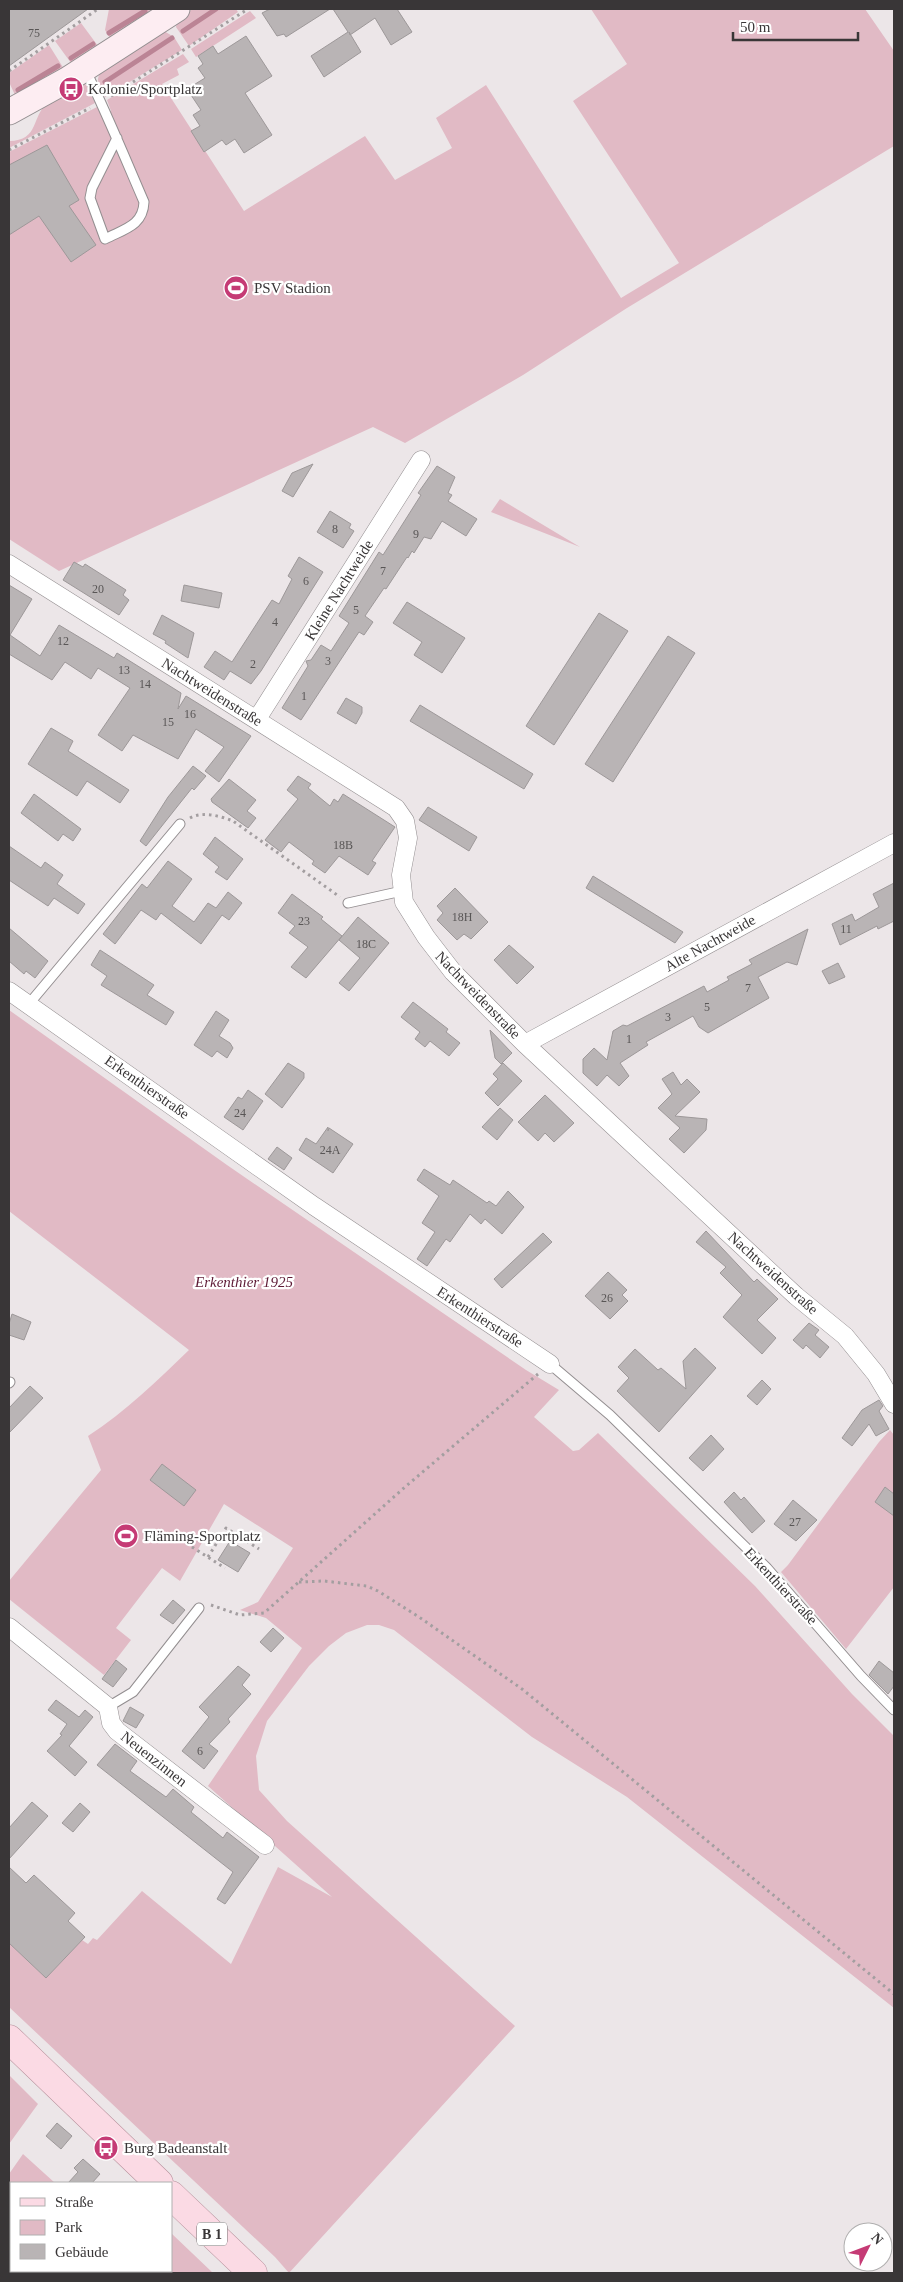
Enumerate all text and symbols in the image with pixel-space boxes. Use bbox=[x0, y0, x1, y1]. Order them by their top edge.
scale bar bbox=[733, 10, 858, 42]
text: 50 m bbox=[740, 19, 771, 35]
house number: 75 bbox=[28, 26, 40, 40]
bus stop icon: Kolonie/Sportplatz bbox=[58, 76, 84, 102]
place label: Kolonie/Sportplatz bbox=[88, 81, 202, 97]
sports icon: PSV Stadion bbox=[223, 275, 249, 301]
place label: PSV Stadion bbox=[254, 280, 331, 296]
house number: 8 bbox=[332, 522, 338, 536]
house number: 9 bbox=[413, 527, 419, 541]
street label: Kleine Nachtweide bbox=[302, 537, 377, 643]
house number: 7 bbox=[380, 564, 386, 578]
house number: 6 bbox=[303, 574, 309, 588]
house number: 20 bbox=[92, 582, 104, 596]
house number: 5 bbox=[353, 603, 359, 617]
house number: 4 bbox=[272, 615, 278, 629]
house number: 12 bbox=[57, 634, 69, 648]
house number: 3 bbox=[325, 654, 331, 668]
street label: Nachtweidenstraße bbox=[159, 655, 265, 729]
house number: 2 bbox=[250, 657, 256, 671]
house number: 13 bbox=[118, 663, 130, 677]
house number: 14 bbox=[139, 677, 151, 691]
house number: 1 bbox=[301, 689, 307, 703]
house number: 16 bbox=[184, 707, 196, 721]
house number: 15 bbox=[162, 715, 174, 729]
house number: 18B bbox=[333, 838, 353, 852]
house number: 18H bbox=[452, 910, 473, 924]
street label: Alte Nachtweide bbox=[662, 911, 758, 975]
house number: 23 bbox=[298, 914, 310, 928]
house number: 11 bbox=[840, 922, 852, 936]
house number: 18C bbox=[356, 937, 376, 951]
street label: Nachtweidenstraße bbox=[432, 948, 524, 1042]
house number: 7 bbox=[745, 981, 751, 995]
house number: 5 bbox=[704, 1000, 710, 1014]
house number: 3 bbox=[665, 1010, 671, 1024]
house number: 1 bbox=[626, 1032, 632, 1046]
street label: Erkenthierstraße bbox=[102, 1052, 192, 1122]
house number: 24 bbox=[234, 1106, 246, 1120]
house number: 24A bbox=[320, 1143, 341, 1157]
street label: Nachtweidenstraße bbox=[725, 1229, 821, 1318]
park label: Erkenthier 1925 bbox=[194, 1274, 293, 1290]
street label: Erkenthierstraße bbox=[434, 1283, 526, 1351]
house number: 26 bbox=[601, 1291, 613, 1305]
house number: 27 bbox=[789, 1515, 801, 1529]
sports icon: Fläming-Sportplatz bbox=[113, 1523, 139, 1549]
place label: Fläming-Sportplatz bbox=[144, 1528, 261, 1544]
street label: Erkenthierstraße bbox=[741, 1544, 821, 1628]
street label: Neuenzinnen bbox=[118, 1728, 190, 1790]
house number: 6 bbox=[197, 1744, 203, 1758]
bus stop icon: Burg Badeanstalt bbox=[93, 2135, 119, 2161]
place label: Burg Badeanstalt bbox=[124, 2140, 228, 2156]
legend bbox=[10, 2182, 172, 2272]
text: Straße bbox=[55, 2194, 94, 2210]
text: Park bbox=[55, 2219, 83, 2235]
road number: B 1 bbox=[197, 2222, 227, 2246]
north arrow bbox=[843, 2222, 893, 2272]
text: N bbox=[868, 2230, 886, 2247]
text: Gebäude bbox=[55, 2244, 109, 2260]

